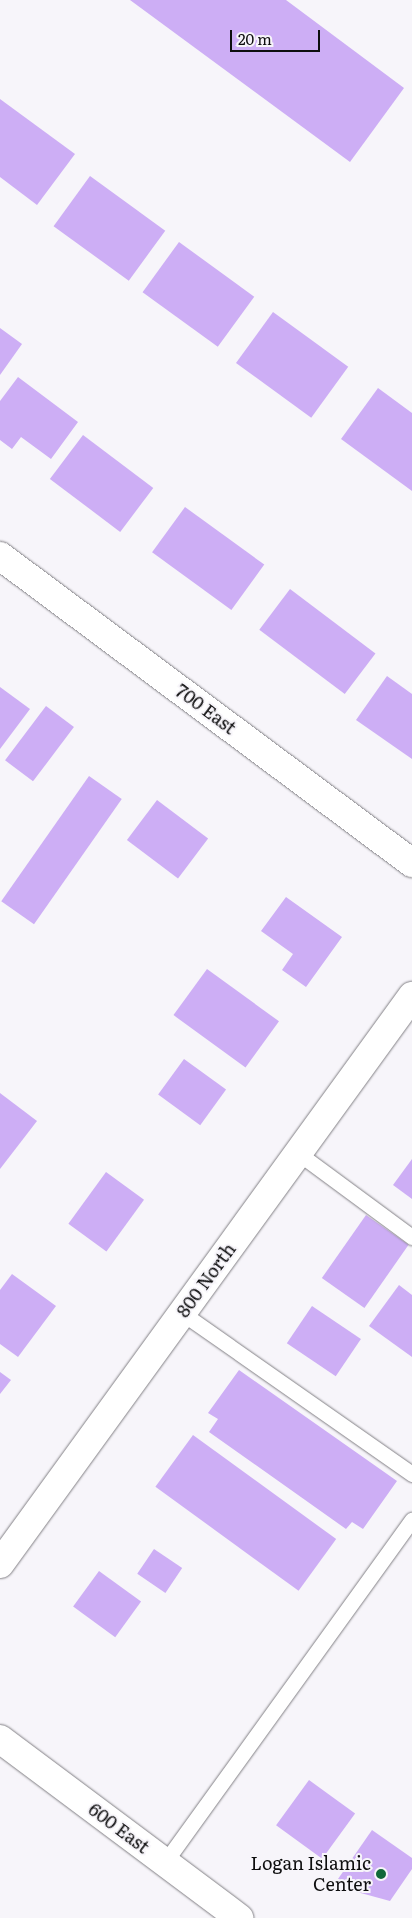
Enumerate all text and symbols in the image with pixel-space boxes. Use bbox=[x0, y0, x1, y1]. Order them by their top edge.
scale bar bbox=[232, 20, 322, 52]
text: 20 m bbox=[238, 27, 272, 50]
street label: 700 East bbox=[172, 679, 240, 739]
street label: 800 North bbox=[172, 1239, 240, 1321]
street label: 600 East bbox=[84, 1798, 154, 1858]
place label: Logan Islamic Center bbox=[251, 1853, 371, 1896]
marker: Logan Islamic Center bbox=[375, 1868, 387, 1880]

